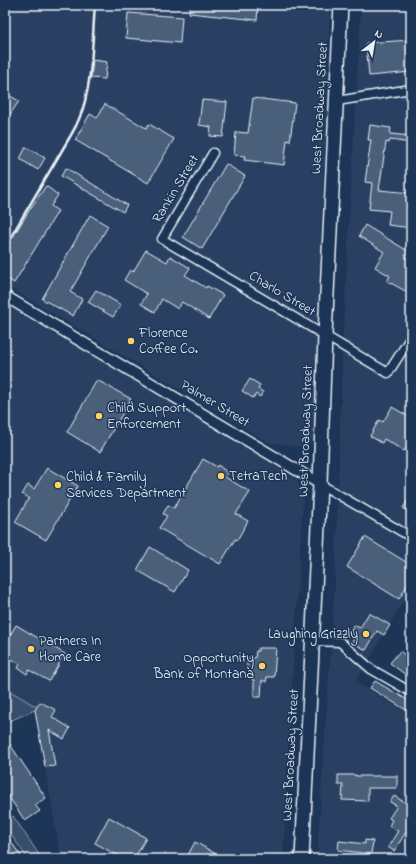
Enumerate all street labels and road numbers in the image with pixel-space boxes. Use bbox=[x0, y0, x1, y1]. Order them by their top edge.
street label: West Broadway Street bbox=[306, 41, 335, 175]
street label: Rankin Street bbox=[147, 151, 205, 227]
street label: Charlo Street bbox=[245, 266, 320, 322]
street label: West Broadway Street bbox=[293, 364, 320, 497]
street label: Palmer Street bbox=[176, 375, 254, 433]
street label: West Broadway Street bbox=[277, 688, 306, 822]

